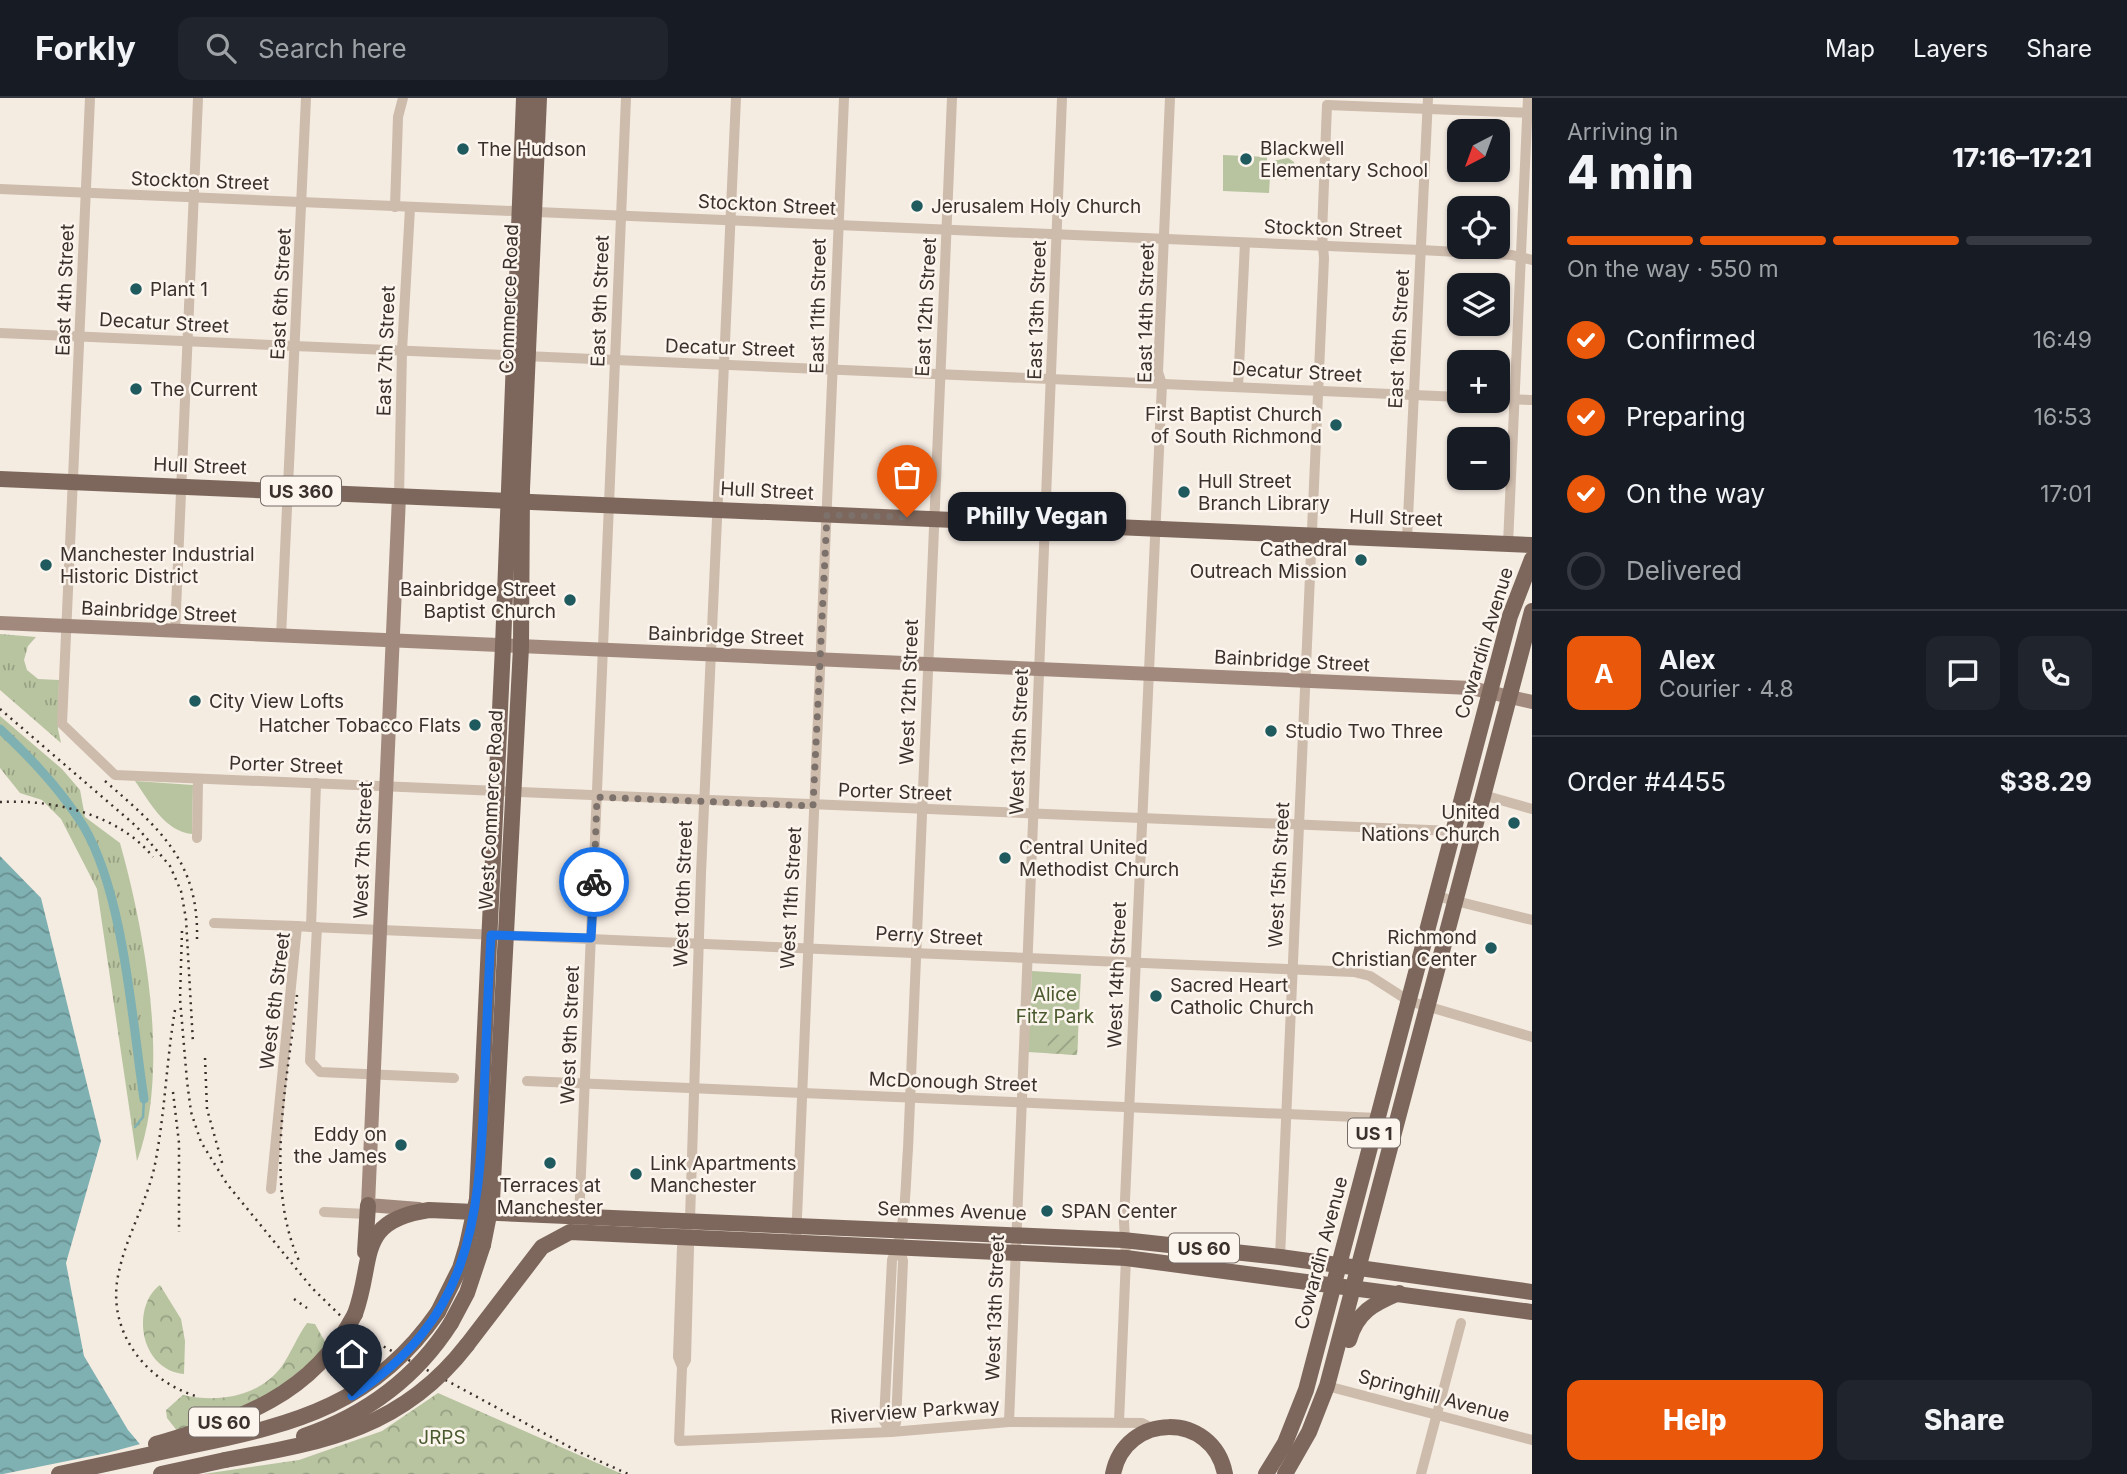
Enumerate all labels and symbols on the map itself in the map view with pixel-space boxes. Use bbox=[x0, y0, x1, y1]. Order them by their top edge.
north arrow bbox=[1447, 119, 1510, 182]
place label: Blackwell Elementary School bbox=[1260, 137, 1428, 182]
place label: The Hudson bbox=[477, 138, 587, 161]
marker: The Hudson bbox=[455, 141, 471, 157]
marker: Blackwell Elementary School bbox=[1238, 151, 1254, 167]
street label: Stockton Street bbox=[130, 167, 270, 195]
street label: Stockton Street bbox=[697, 190, 837, 220]
place label: Jerusalem Holy Church bbox=[931, 195, 1141, 218]
marker: Jerusalem Holy Church bbox=[909, 198, 925, 214]
street label: Stockton Street bbox=[1263, 215, 1403, 243]
street label: East 4th Street bbox=[51, 223, 79, 357]
street label: Commerce Road bbox=[495, 224, 523, 374]
street label: East 6th Street bbox=[266, 228, 296, 360]
street label: East 9th Street bbox=[586, 235, 614, 367]
street label: East 12th Street bbox=[911, 237, 941, 377]
street label: East 11th Street bbox=[805, 238, 831, 374]
street label: East 13th Street bbox=[1023, 240, 1051, 380]
street label: East 14th Street bbox=[1133, 243, 1159, 383]
street label: East 16th Street bbox=[1384, 269, 1414, 409]
place label: Plant 1 bbox=[150, 278, 208, 301]
marker: Plant 1 bbox=[128, 281, 144, 297]
street label: East 7th Street bbox=[372, 285, 400, 417]
street label: Decatur Street bbox=[98, 308, 230, 338]
street label: Decatur Street bbox=[665, 334, 795, 362]
street label: Decatur Street bbox=[1231, 357, 1363, 387]
place label: The Current bbox=[150, 378, 258, 401]
marker: The Current bbox=[128, 381, 144, 397]
place label: First Baptist Church of South Richmond bbox=[1145, 403, 1322, 448]
marker: First Baptist Church of South Richmond bbox=[1328, 417, 1344, 433]
pin bbox=[877, 445, 937, 517]
street label: Hull Street bbox=[153, 453, 247, 479]
place label: Hull Street Branch Library bbox=[1198, 470, 1330, 515]
road number: US 360 bbox=[261, 477, 341, 506]
street label: Hull Street bbox=[720, 477, 814, 505]
marker: Hull Street Branch Library bbox=[1176, 484, 1192, 500]
callout: Philly Vegan bbox=[949, 492, 1128, 542]
street label: Hull Street bbox=[1349, 505, 1443, 531]
place label: Cathedral Outreach Mission bbox=[1190, 538, 1347, 583]
place label: Manchester Industrial Historic District bbox=[60, 543, 255, 588]
marker: Cathedral Outreach Mission bbox=[1353, 552, 1369, 568]
marker: Manchester Industrial Historic District bbox=[38, 557, 54, 573]
street label: Cowardin Avenue bbox=[1450, 564, 1518, 722]
place label: Bainbridge Street Baptist Church bbox=[400, 578, 556, 623]
marker: Bainbridge Street Baptist Church bbox=[562, 592, 578, 608]
street label: Bainbridge Street bbox=[81, 596, 237, 628]
street label: West 12th Street bbox=[895, 619, 923, 765]
street label: Bainbridge Street bbox=[648, 622, 804, 650]
street label: Bainbridge Street bbox=[1214, 645, 1370, 677]
street label: West 13th Street bbox=[1005, 668, 1033, 816]
place label: City View Lofts bbox=[209, 690, 344, 713]
marker: City View Lofts bbox=[187, 693, 203, 709]
street label: West Commerce Road bbox=[474, 710, 508, 910]
place label: Hatcher Tobacco Flats bbox=[259, 714, 461, 737]
marker: Hatcher Tobacco Flats bbox=[467, 717, 483, 733]
place label: Studio Two Three bbox=[1285, 720, 1443, 743]
marker: Studio Two Three bbox=[1263, 723, 1279, 739]
street label: Porter Street bbox=[229, 752, 343, 778]
street label: Porter Street bbox=[838, 779, 952, 805]
street label: West 7th Street bbox=[349, 781, 377, 919]
street label: West 15th Street bbox=[1264, 801, 1294, 949]
place label: United Nations Church bbox=[1361, 801, 1500, 846]
marker: United Nations Church bbox=[1506, 815, 1522, 831]
street label: West 10th Street bbox=[669, 820, 697, 968]
street label: West 11th Street bbox=[776, 826, 806, 970]
place label: Central United Methodist Church bbox=[1019, 836, 1179, 881]
courier bbox=[559, 847, 629, 917]
marker: Central United Methodist Church bbox=[997, 850, 1013, 866]
street label: West 14th Street bbox=[1103, 901, 1131, 1049]
street label: Perry Street bbox=[875, 922, 983, 950]
place label: Richmond Christian Center bbox=[1331, 926, 1477, 971]
street label: West 6th Street bbox=[255, 931, 295, 1071]
marker: Richmond Christian Center bbox=[1483, 940, 1499, 956]
street label: West 9th Street bbox=[556, 965, 584, 1105]
place label: Sacred Heart Catholic Church bbox=[1170, 974, 1314, 1019]
park label: Alice Fitz Park bbox=[1016, 983, 1095, 1028]
marker: Sacred Heart Catholic Church bbox=[1148, 988, 1164, 1004]
street label: McDonough Street bbox=[868, 1068, 1038, 1096]
road number: US 1 bbox=[1348, 1118, 1400, 1148]
place label: Eddy on the James bbox=[294, 1123, 387, 1168]
marker: Eddy on the James bbox=[393, 1137, 409, 1153]
place label: Link Apartments Manchester bbox=[650, 1152, 797, 1197]
marker: Terraces at Manchester bbox=[542, 1155, 558, 1171]
marker: Link Apartments Manchester bbox=[628, 1166, 644, 1182]
place label: Terraces at Manchester bbox=[497, 1174, 603, 1219]
street label: Cowardin Avenue bbox=[1290, 1174, 1352, 1332]
street label: Semmes Avenue bbox=[877, 1197, 1027, 1225]
place label: SPAN Center bbox=[1061, 1200, 1177, 1223]
marker: SPAN Center bbox=[1039, 1203, 1055, 1219]
road number: US 60 bbox=[1169, 1233, 1239, 1262]
street label: West 13th Street bbox=[981, 1234, 1009, 1382]
pin bbox=[322, 1324, 382, 1396]
street label: Springhill Avenue bbox=[1356, 1365, 1512, 1427]
street label: Riverview Parkway bbox=[829, 1394, 1001, 1428]
road number: US 60 bbox=[189, 1408, 259, 1436]
park label: JRPS bbox=[418, 1426, 466, 1449]

